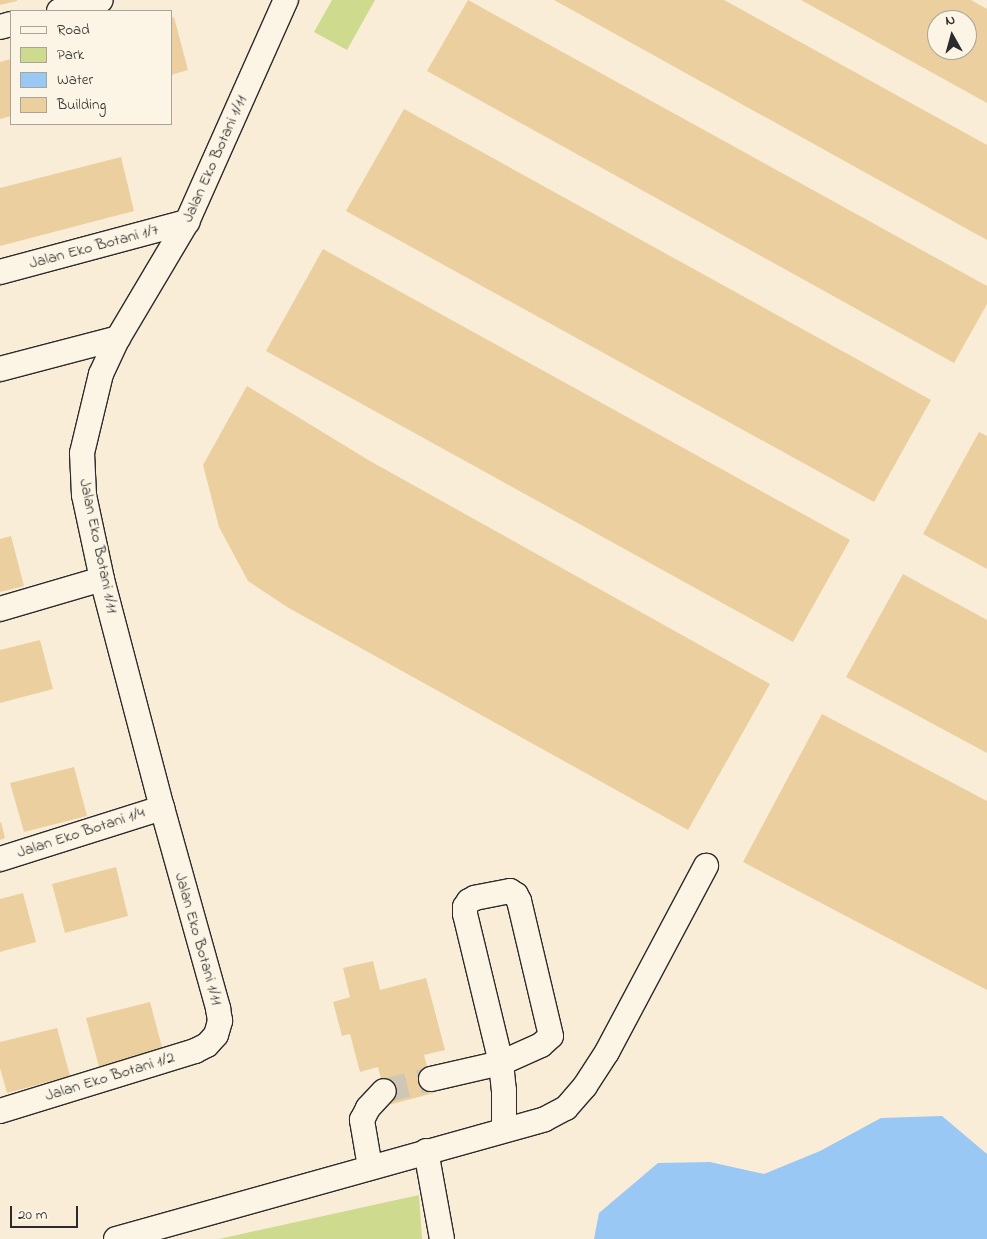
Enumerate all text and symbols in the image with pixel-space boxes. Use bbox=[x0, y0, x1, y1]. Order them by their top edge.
legend bbox=[10, 10, 172, 125]
north arrow bbox=[927, 10, 977, 60]
text: N bbox=[944, 10, 956, 32]
text: Road bbox=[57, 19, 90, 41]
text: Park bbox=[57, 44, 84, 66]
text: Water bbox=[57, 69, 93, 91]
street label: Jalan Eko Botani 1/11 bbox=[178, 93, 252, 225]
text: Building bbox=[57, 94, 106, 116]
street label: Jalan Eko Botani 1/7 bbox=[27, 220, 161, 274]
street label: Jalan Eko Botani 1/11 bbox=[74, 477, 122, 615]
street label: Jalan Eko Botani 1/4 bbox=[15, 803, 147, 863]
street label: Jalan Eko Botani 1/11 bbox=[170, 871, 226, 1007]
street label: Jalan Eko Botani 1/2 bbox=[43, 1048, 177, 1106]
scale bar bbox=[12, 1196, 80, 1228]
text: 20 m bbox=[18, 1204, 47, 1226]

